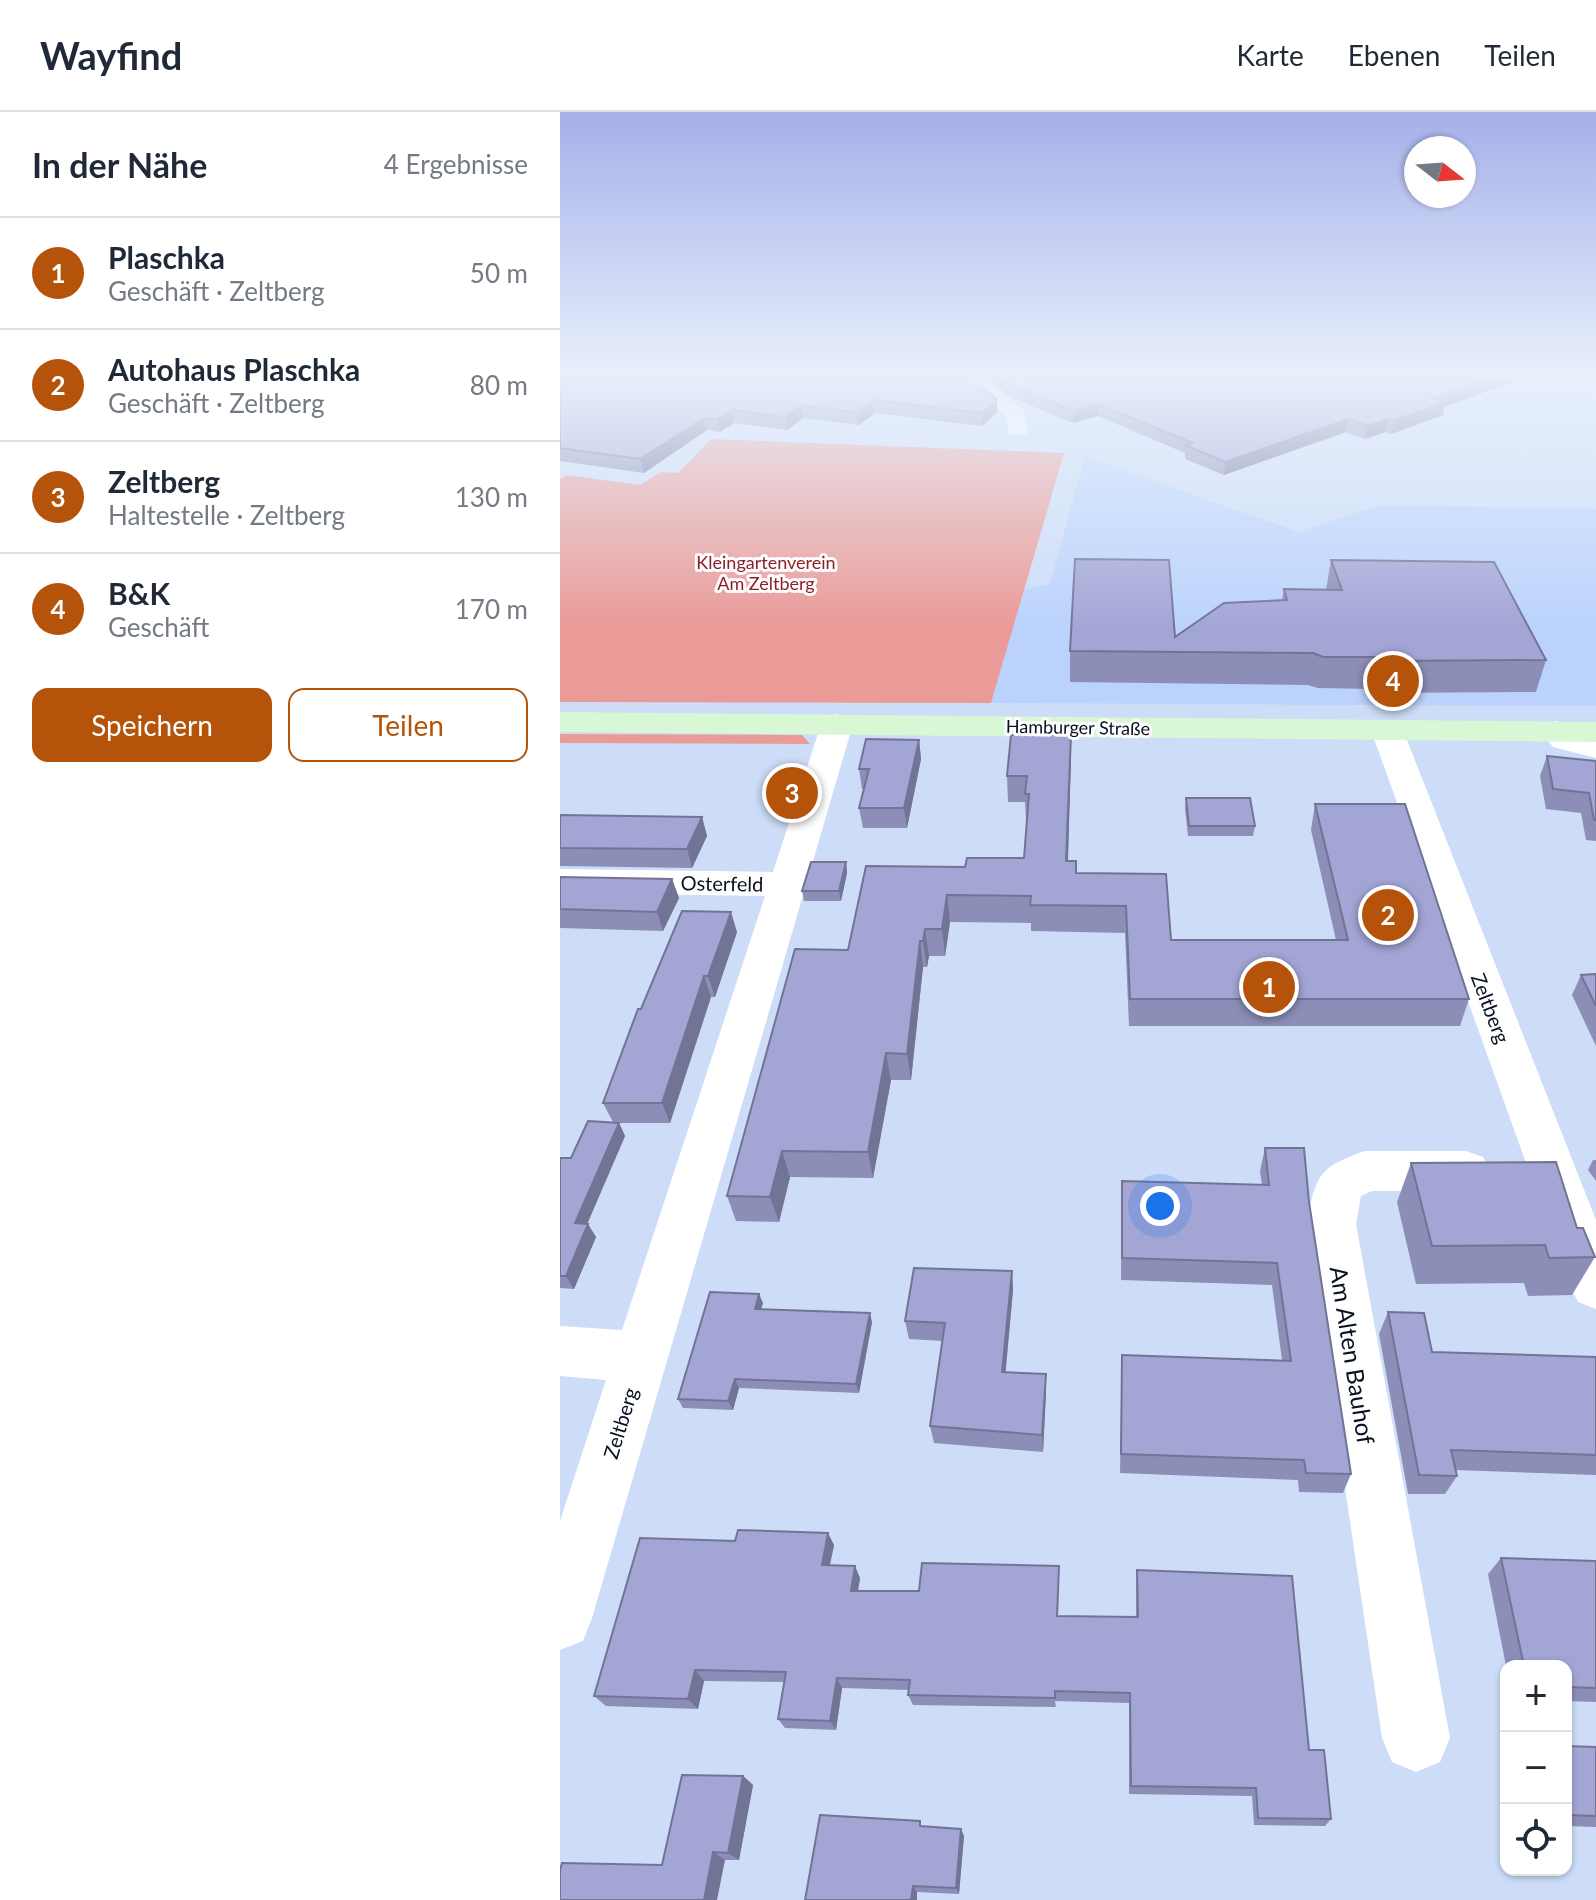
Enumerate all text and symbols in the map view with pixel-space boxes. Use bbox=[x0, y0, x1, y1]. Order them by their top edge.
text: Wayfind bbox=[40, 32, 182, 78]
text: Karte bbox=[1236, 38, 1304, 72]
text: Ebenen bbox=[1348, 38, 1440, 72]
text: Teilen bbox=[1484, 38, 1556, 72]
north arrow bbox=[1404, 136, 1476, 208]
text: In der Nähe bbox=[32, 144, 207, 185]
text: 4 Ergebnisse bbox=[384, 148, 528, 180]
text: Plaschka bbox=[108, 239, 225, 275]
text: 1 bbox=[50, 257, 66, 289]
text: 50 m bbox=[470, 257, 528, 289]
text: Geschäft · Zeltberg bbox=[108, 275, 325, 307]
text: Autohaus Plaschka bbox=[108, 351, 360, 387]
text: 2 bbox=[50, 369, 66, 401]
text: 80 m bbox=[470, 369, 528, 401]
text: Geschäft · Zeltberg bbox=[108, 387, 325, 419]
text: Zeltberg bbox=[108, 463, 220, 499]
text: 3 bbox=[50, 481, 66, 513]
text: 130 m bbox=[455, 481, 528, 513]
text: Haltestelle · Zeltberg bbox=[108, 499, 345, 531]
park label: Kleingartenverein Am Zeltberg bbox=[696, 551, 836, 594]
text: B&K bbox=[108, 575, 170, 611]
text: 4 bbox=[50, 593, 66, 625]
text: 170 m bbox=[455, 593, 528, 625]
text: Geschäft bbox=[108, 611, 209, 643]
pin: 4 bbox=[1367, 651, 1419, 711]
button: Speichern bbox=[32, 688, 272, 762]
button: Teilen bbox=[288, 688, 528, 762]
street label: Hamburger Straße bbox=[1006, 715, 1150, 739]
pin: 3 bbox=[766, 763, 818, 823]
street label: Osterfeld bbox=[680, 870, 764, 896]
pin: 2 bbox=[1362, 885, 1414, 945]
pin: 1 bbox=[1243, 957, 1295, 1017]
street label: Zeltberg bbox=[1467, 970, 1515, 1046]
your location bbox=[1140, 1186, 1180, 1226]
street label: Am Alten Bauhof bbox=[1325, 1264, 1381, 1447]
street label: Zeltberg bbox=[598, 1384, 642, 1462]
map controls bbox=[1500, 1660, 1572, 1876]
button: + bbox=[1500, 1660, 1572, 1732]
button: − bbox=[1500, 1732, 1572, 1804]
button: locate bbox=[1500, 1804, 1572, 1876]

